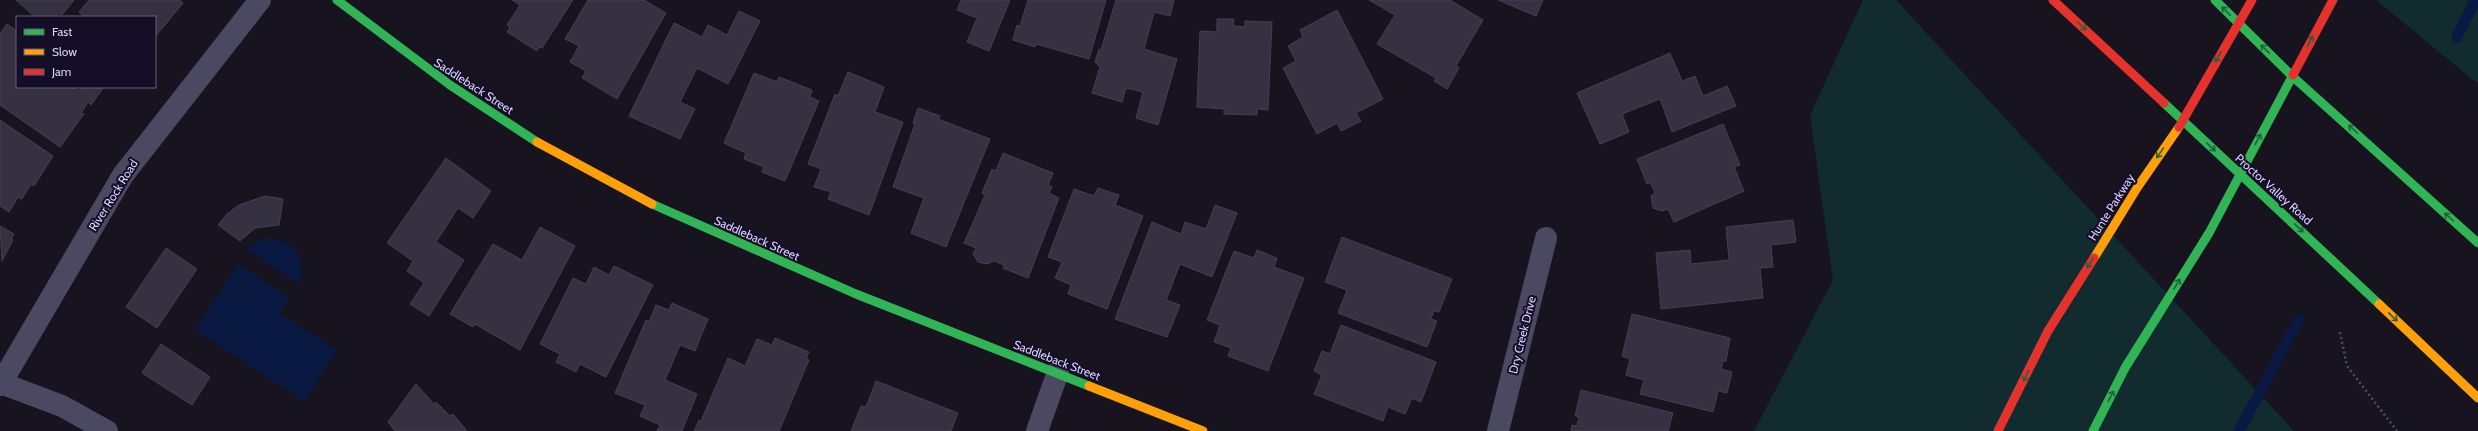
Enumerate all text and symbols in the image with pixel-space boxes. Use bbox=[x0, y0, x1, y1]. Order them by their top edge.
one-way arrow bbox=[2221, 6, 2231, 16]
legend bbox=[16, 16, 156, 88]
one-way arrow bbox=[2077, 21, 2087, 31]
text: Fast bbox=[52, 24, 72, 39]
one-way arrow bbox=[2307, 35, 2314, 47]
text: Slow bbox=[52, 44, 77, 59]
one-way arrow bbox=[2260, 44, 2270, 54]
one-way arrow bbox=[2214, 51, 2222, 63]
street label: Saddleback Street bbox=[431, 55, 517, 117]
text: Jam bbox=[51, 64, 71, 79]
one-way arrow bbox=[2348, 125, 2358, 134]
one-way arrow bbox=[2254, 133, 2262, 145]
one-way arrow bbox=[2206, 143, 2216, 152]
one-way arrow bbox=[2156, 148, 2164, 159]
street label: Proctor Valley Road bbox=[2232, 150, 2316, 228]
street label: River Rock Road bbox=[85, 157, 141, 233]
street label: Hunte Parkway bbox=[2085, 171, 2137, 243]
street label: Saddleback Street bbox=[712, 212, 802, 264]
one-way arrow bbox=[2444, 212, 2454, 222]
one-way arrow bbox=[2294, 223, 2304, 233]
one-way arrow bbox=[2086, 257, 2094, 269]
one-way arrow bbox=[2173, 278, 2181, 290]
street label: Dry Creek Drive bbox=[1505, 295, 1539, 375]
one-way arrow bbox=[2388, 313, 2398, 322]
street label: Saddleback Street bbox=[1011, 337, 1103, 383]
one-way arrow bbox=[2022, 369, 2029, 381]
one-way arrow bbox=[2108, 390, 2115, 402]

